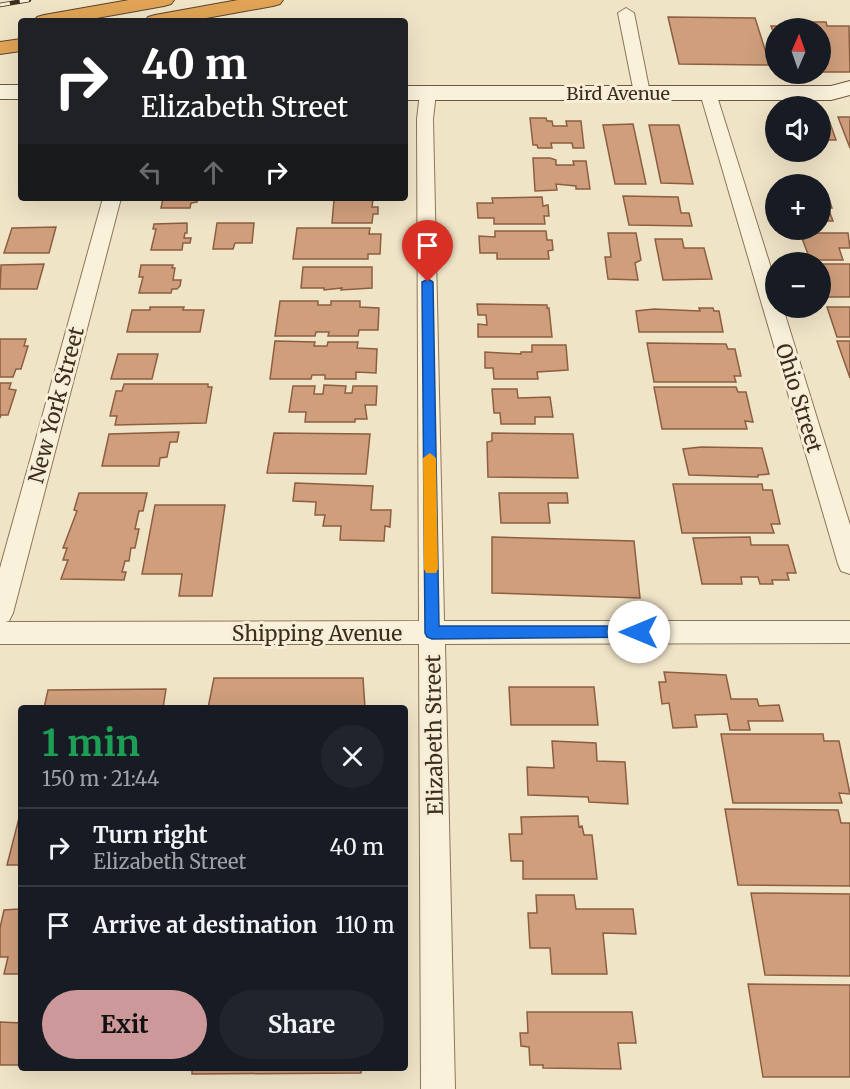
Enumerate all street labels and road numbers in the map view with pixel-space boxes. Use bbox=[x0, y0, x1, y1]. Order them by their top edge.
street label: Bird Avenue bbox=[566, 82, 670, 105]
street label: New York Street bbox=[22, 324, 90, 486]
street label: Ohio Street bbox=[770, 340, 828, 456]
street label: Shipping Avenue bbox=[232, 620, 402, 647]
street label: Elizabeth Street bbox=[419, 654, 449, 816]

